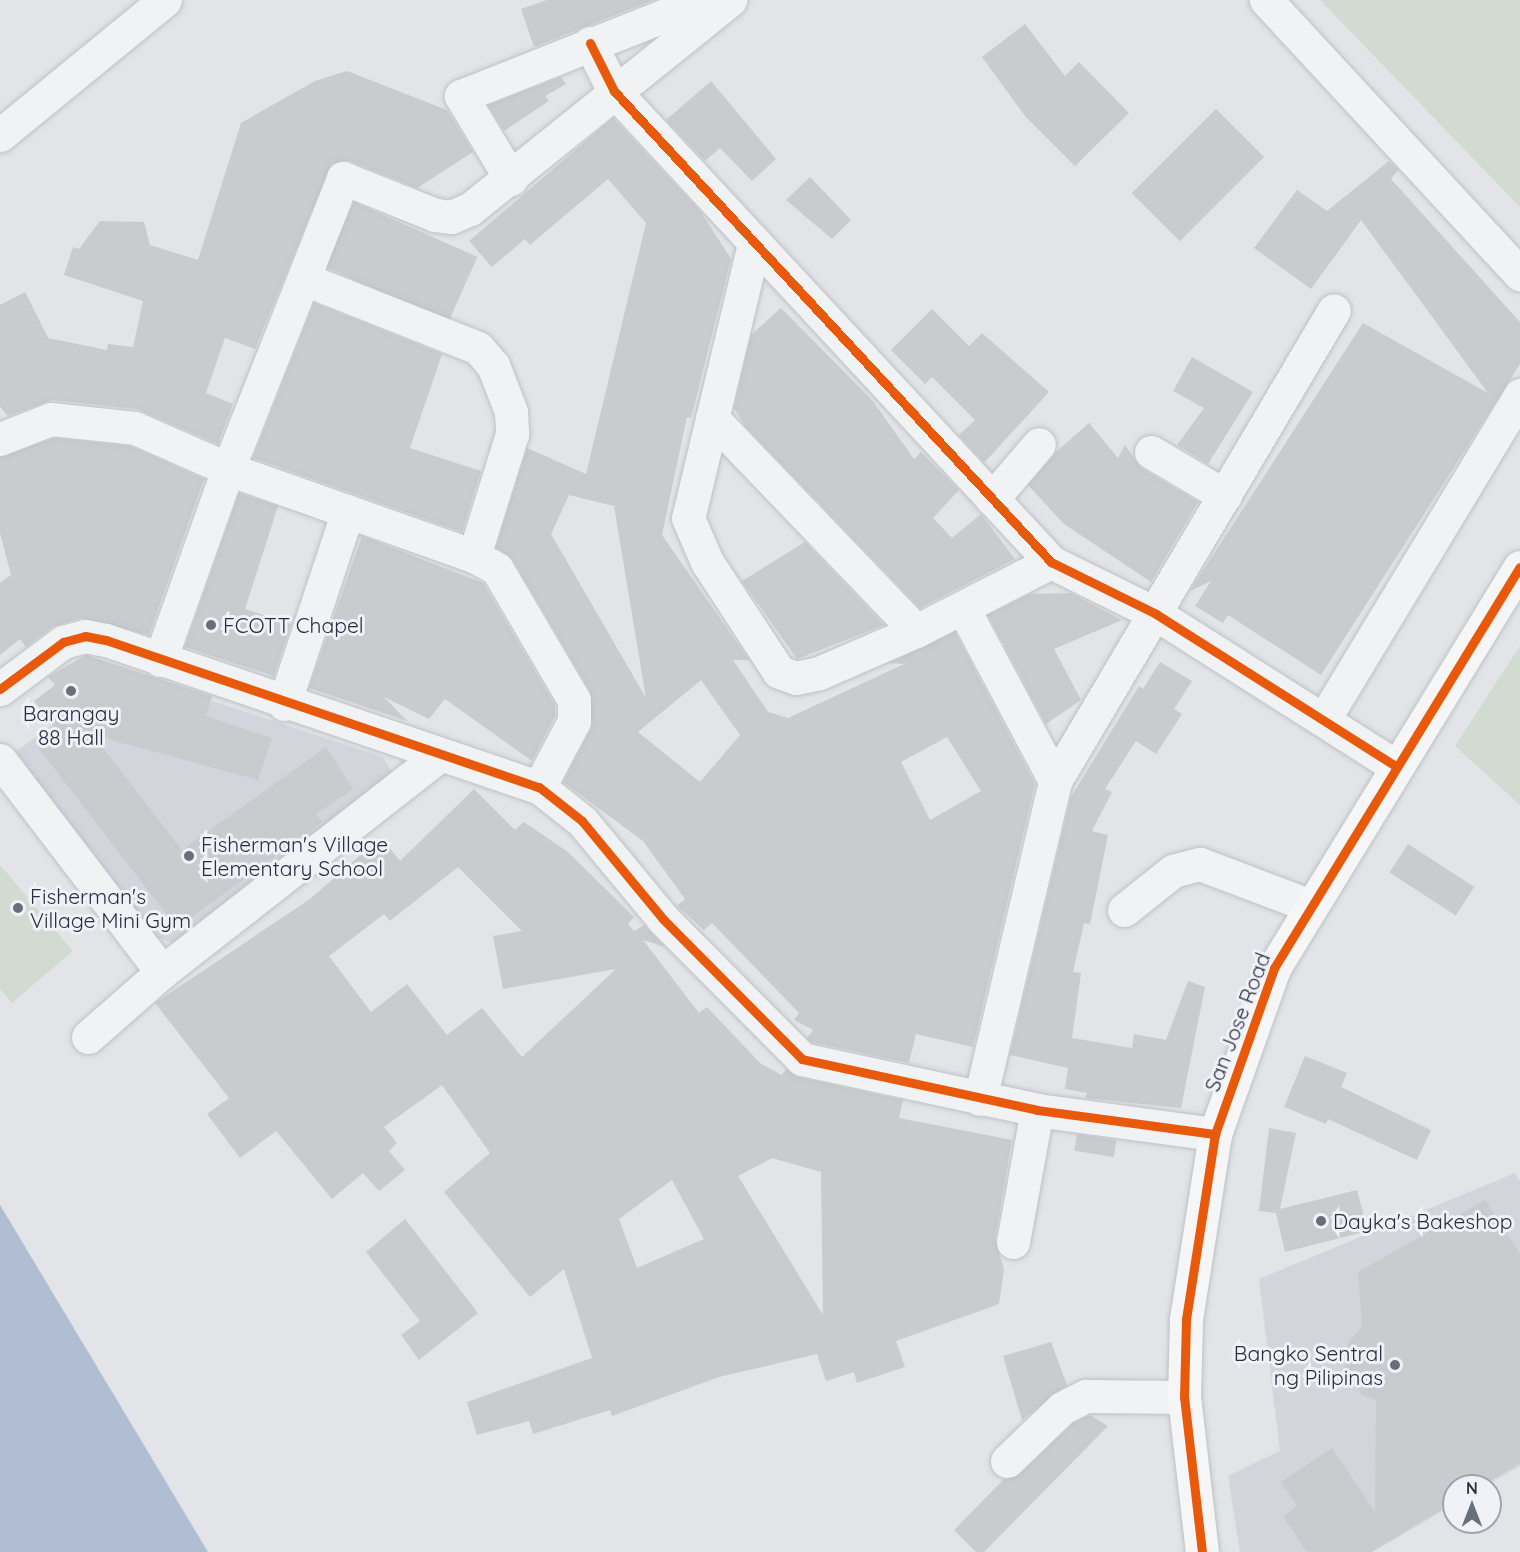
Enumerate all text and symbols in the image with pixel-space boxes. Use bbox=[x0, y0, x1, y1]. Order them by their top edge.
place label: FCOTT Chapel bbox=[223, 612, 364, 638]
marker: FCOTT Chapel bbox=[204, 618, 218, 632]
marker: Barangay 88 Hall bbox=[64, 684, 78, 698]
place label: Barangay 88 Hall bbox=[23, 700, 119, 750]
place label: Fisherman's Village Elementary School bbox=[201, 831, 388, 881]
marker: Fisherman's Village Elementary School bbox=[182, 849, 196, 863]
place label: Fisherman's Village Mini Gym bbox=[30, 883, 191, 933]
marker: Fisherman's Village Mini Gym bbox=[11, 901, 25, 915]
street label: San Jose Road bbox=[1199, 949, 1275, 1095]
place label: Dayka's Bakeshop bbox=[1333, 1208, 1512, 1234]
marker: Dayka's Bakeshop bbox=[1314, 1214, 1328, 1228]
place label: Bangko Sentral ng Pilipinas bbox=[1234, 1340, 1383, 1390]
marker: Bangko Sentral ng Pilipinas bbox=[1388, 1358, 1402, 1372]
north arrow bbox=[1442, 1474, 1502, 1534]
text: N bbox=[1466, 1478, 1478, 1498]

